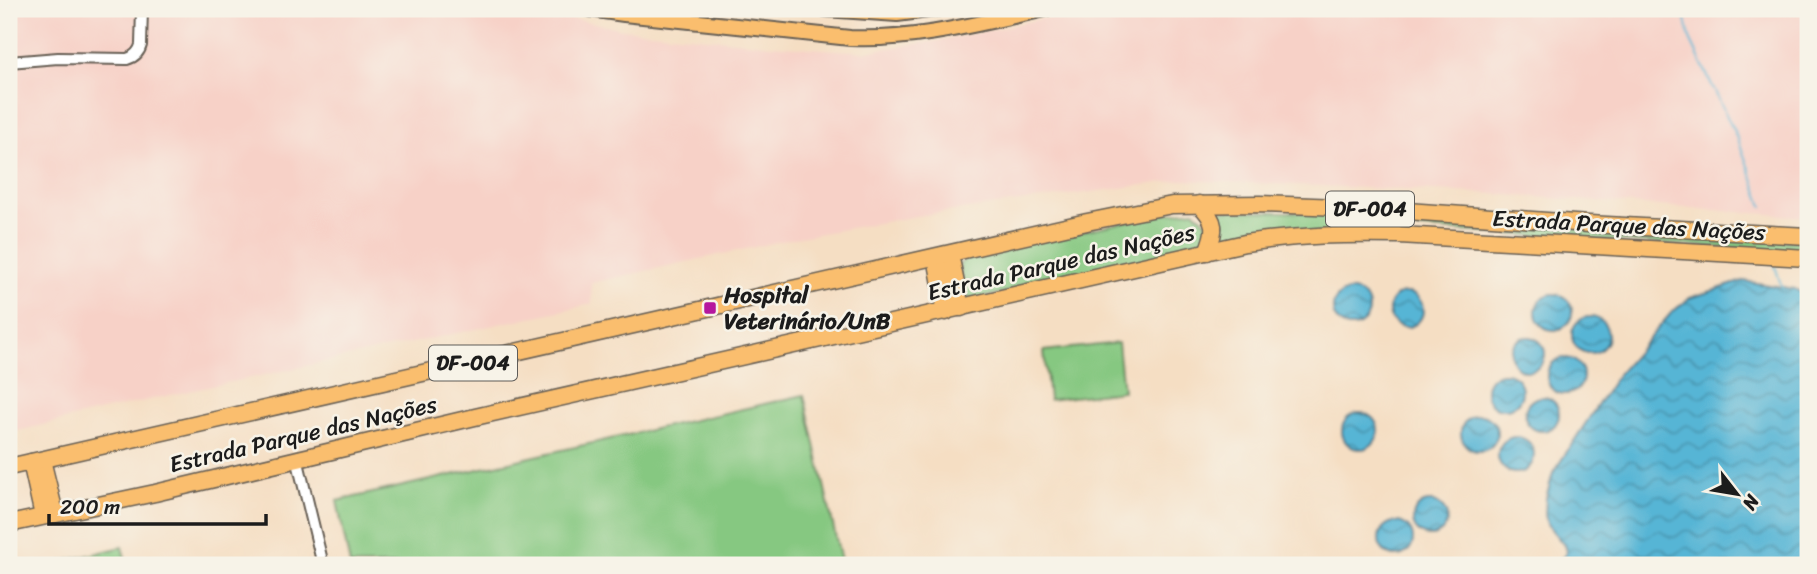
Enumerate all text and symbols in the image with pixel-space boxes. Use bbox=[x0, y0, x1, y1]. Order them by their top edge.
road number: DF-004 bbox=[1326, 192, 1414, 227]
street label: Estrada Parque das Nações bbox=[1491, 198, 1767, 253]
street label: Estrada Parque das Nações bbox=[923, 212, 1199, 313]
place label: Hospital Veterinário/UnB bbox=[723, 275, 891, 342]
marker: Hospital Veterinário/UnB bbox=[702, 300, 718, 316]
road number: DF-004 bbox=[429, 346, 517, 380]
street label: Estrada Parque das Nações bbox=[165, 384, 441, 485]
north arrow bbox=[1702, 458, 1772, 528]
scale bar bbox=[49, 483, 266, 527]
text: N bbox=[1733, 487, 1769, 517]
text: 200 m bbox=[60, 488, 120, 526]

